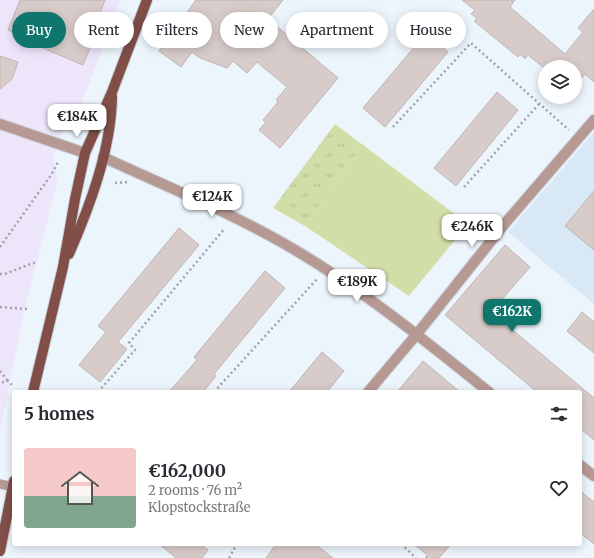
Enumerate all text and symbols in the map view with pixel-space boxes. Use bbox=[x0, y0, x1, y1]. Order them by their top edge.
chip: Buy bbox=[12, 12, 66, 48]
chip: Rent bbox=[74, 12, 134, 48]
chip: Filters bbox=[142, 12, 212, 48]
chip: New bbox=[220, 12, 278, 48]
chip: Apartment bbox=[286, 12, 388, 48]
chip: House bbox=[396, 12, 466, 48]
map controls bbox=[538, 60, 582, 104]
button: layers bbox=[538, 60, 582, 104]
pin: €184K bbox=[49, 104, 105, 138]
text: €184K bbox=[57, 108, 97, 125]
pin: €124K bbox=[184, 184, 240, 218]
text: €124K bbox=[192, 188, 232, 205]
pin: €246K bbox=[444, 214, 500, 248]
text: €246K bbox=[451, 218, 493, 235]
pin: €189K bbox=[329, 269, 385, 303]
text: €189K bbox=[337, 273, 377, 290]
pin: €162K bbox=[484, 299, 540, 333]
text: €162K bbox=[492, 303, 532, 320]
text: 5 homes bbox=[24, 403, 95, 425]
icon: filters bbox=[548, 403, 570, 425]
text: €162,000 bbox=[148, 460, 226, 482]
icon: home bbox=[56, 464, 104, 512]
icon: heart bbox=[548, 477, 570, 499]
text: 2 rooms · 76 m² bbox=[148, 482, 242, 499]
text: Klopstockstraße bbox=[148, 499, 251, 516]

